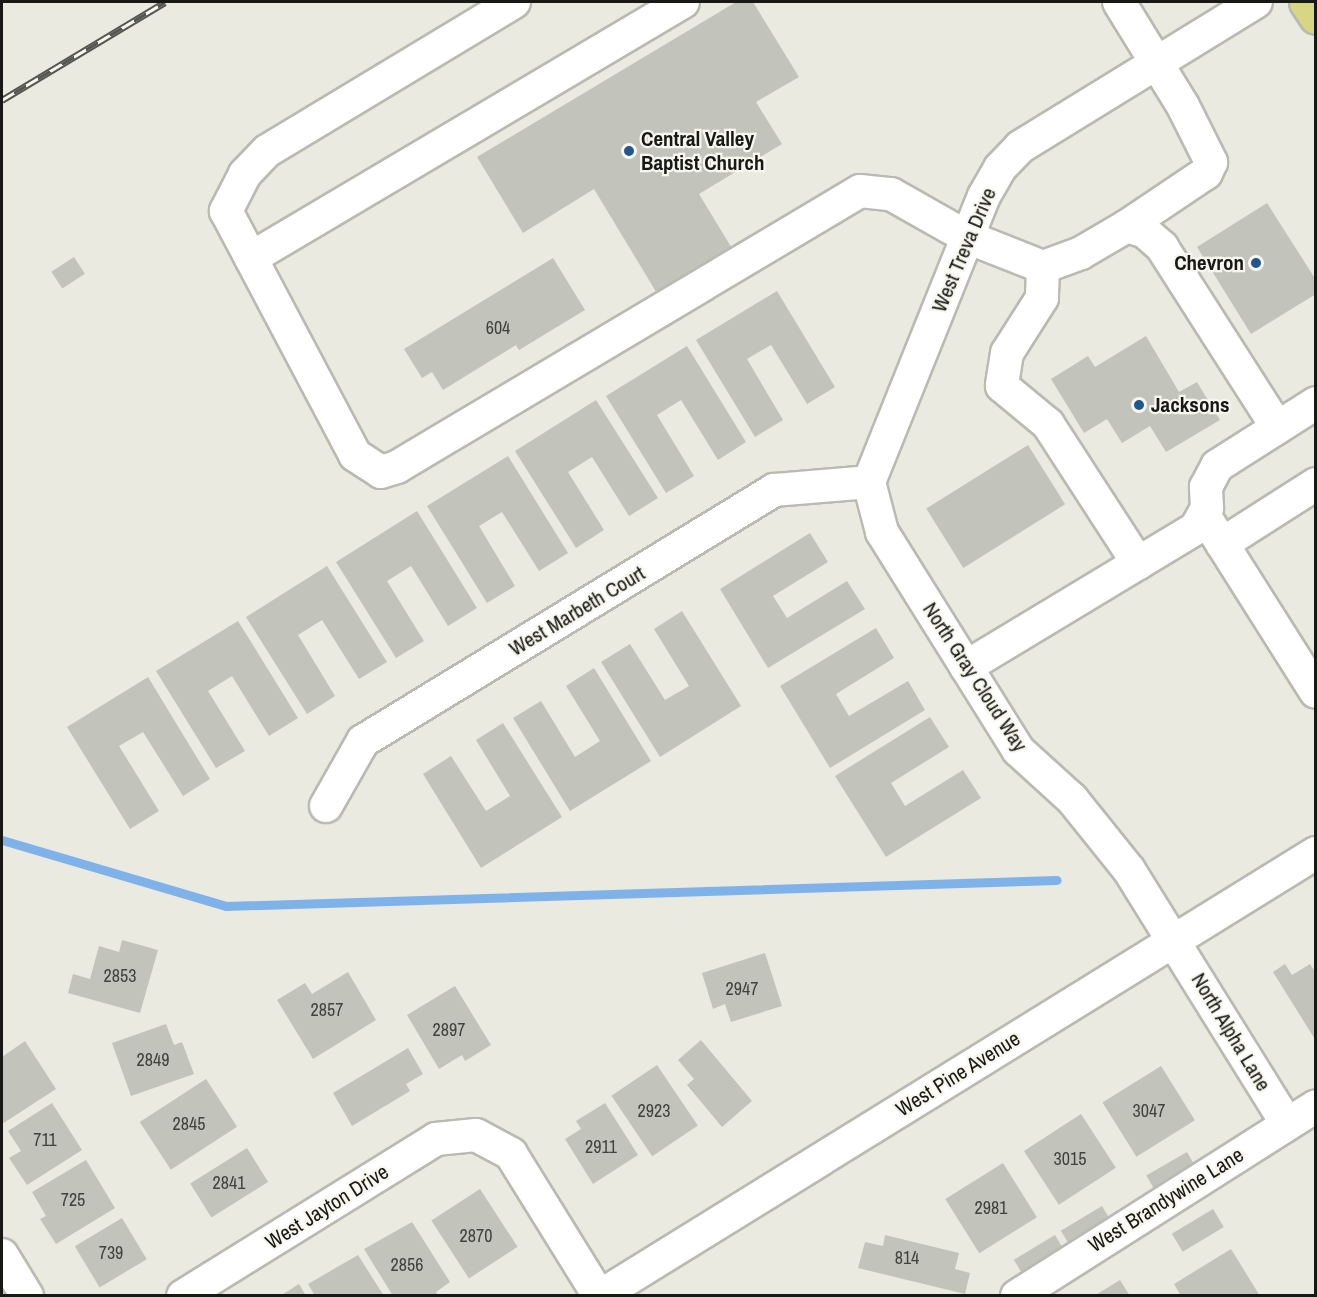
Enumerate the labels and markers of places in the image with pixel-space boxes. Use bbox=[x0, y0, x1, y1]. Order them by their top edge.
place label: Central Valley Baptist Church bbox=[641, 126, 764, 176]
marker: Central Valley Baptist Church bbox=[622, 144, 636, 158]
place label: Chevron bbox=[1174, 250, 1244, 276]
marker: Chevron bbox=[1249, 256, 1263, 270]
place label: Jacksons bbox=[1151, 392, 1229, 418]
marker: Jacksons bbox=[1132, 398, 1146, 412]

